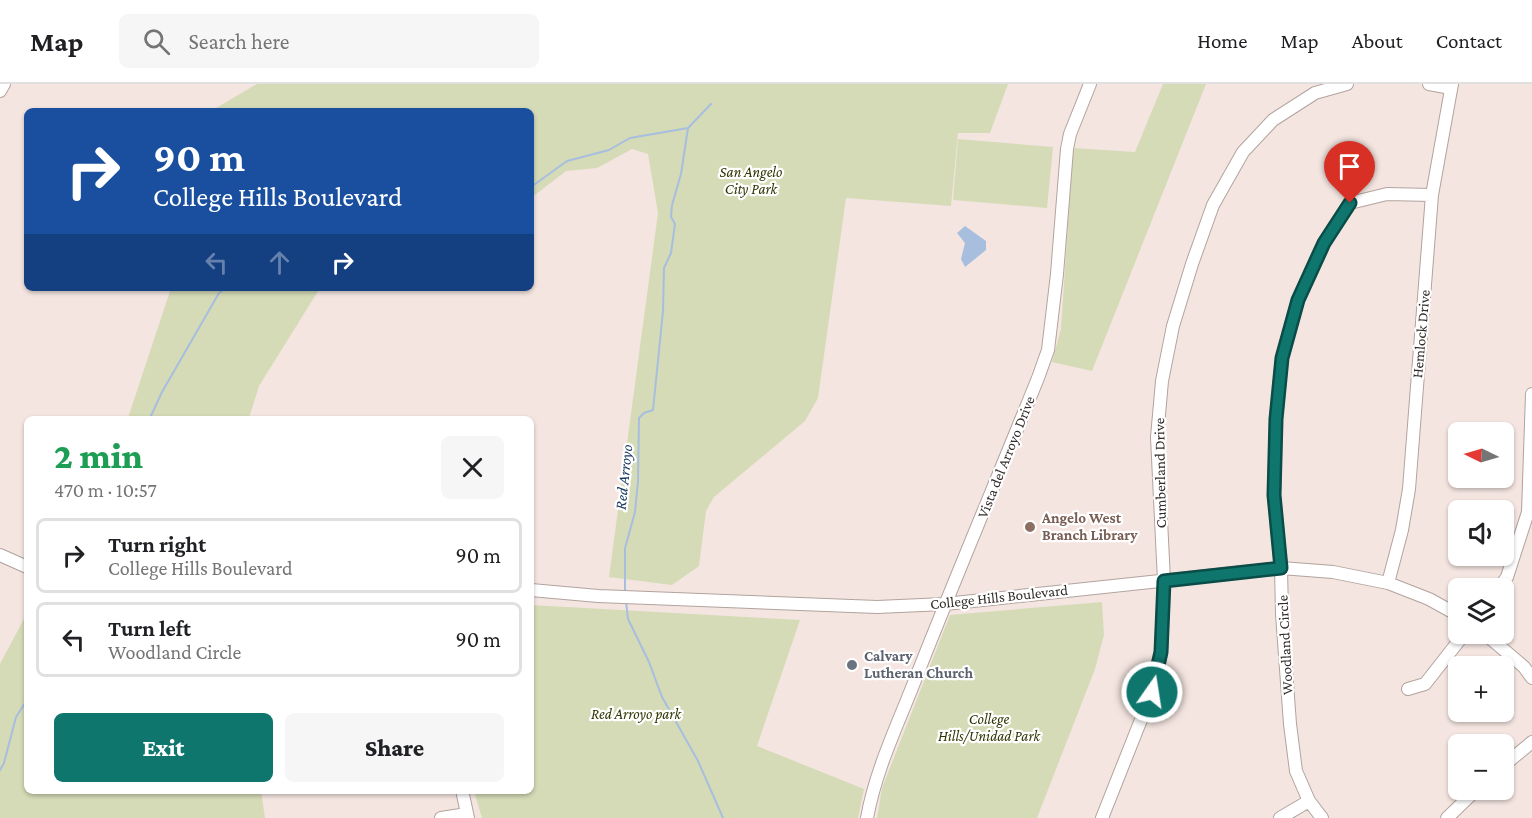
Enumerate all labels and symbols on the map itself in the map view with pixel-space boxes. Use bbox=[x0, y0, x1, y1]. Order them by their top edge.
pin bbox=[1324, 141, 1375, 203]
park label: San Angelo City Park bbox=[720, 164, 782, 198]
street label: Hemlock Drive bbox=[1409, 289, 1433, 379]
street label: Vista del Arroyo Drive bbox=[974, 393, 1039, 521]
street label: Cumberland Drive bbox=[1151, 417, 1169, 528]
north arrow bbox=[1448, 422, 1514, 488]
water label: Red Arroyo bbox=[612, 443, 636, 511]
place label: Angelo West Branch Library bbox=[1041, 510, 1138, 543]
marker: Angelo West Branch Library bbox=[1023, 520, 1037, 534]
street label: College Hills Boulevard bbox=[929, 582, 1069, 613]
street label: Woodland Circle bbox=[1274, 594, 1296, 695]
place label: Calvary Lutheran Church bbox=[864, 648, 973, 681]
marker: Calvary Lutheran Church bbox=[845, 658, 859, 672]
position arrow bbox=[1120, 660, 1184, 724]
park label: Red Arroyo park bbox=[591, 706, 683, 723]
park label: College Hills/Unidad Park bbox=[938, 711, 1042, 744]

